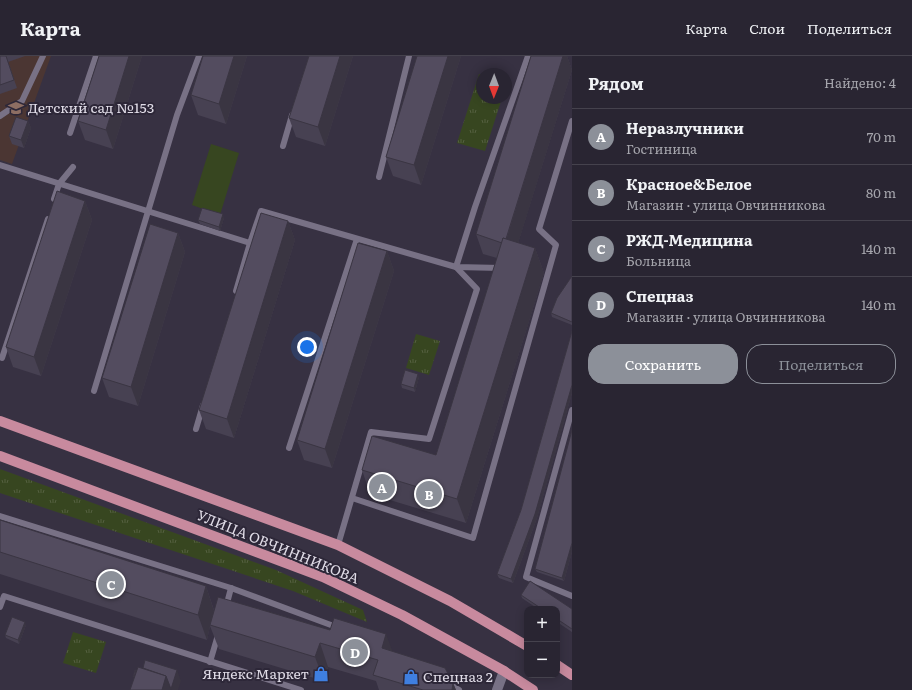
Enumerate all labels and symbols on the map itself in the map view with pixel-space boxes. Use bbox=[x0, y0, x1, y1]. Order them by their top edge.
north arrow bbox=[476, 68, 512, 104]
place label: Детский сад №153 bbox=[28, 97, 154, 117]
school or university icon: Детский сад №153 bbox=[7, 99, 25, 117]
your location bbox=[297, 337, 317, 357]
pin: A bbox=[369, 472, 395, 502]
pin: B bbox=[416, 479, 442, 509]
street label: УЛИЦА ОВЧИННИКОВА bbox=[194, 504, 363, 588]
pin: C bbox=[98, 569, 124, 599]
pin: D bbox=[342, 637, 368, 667]
place label: Яндекс Маркет bbox=[203, 663, 309, 683]
shop icon: Яндекс Маркет bbox=[312, 665, 330, 683]
place label: Спецназ 2 bbox=[423, 666, 493, 686]
shop icon: Спецназ 2 bbox=[402, 668, 420, 686]

